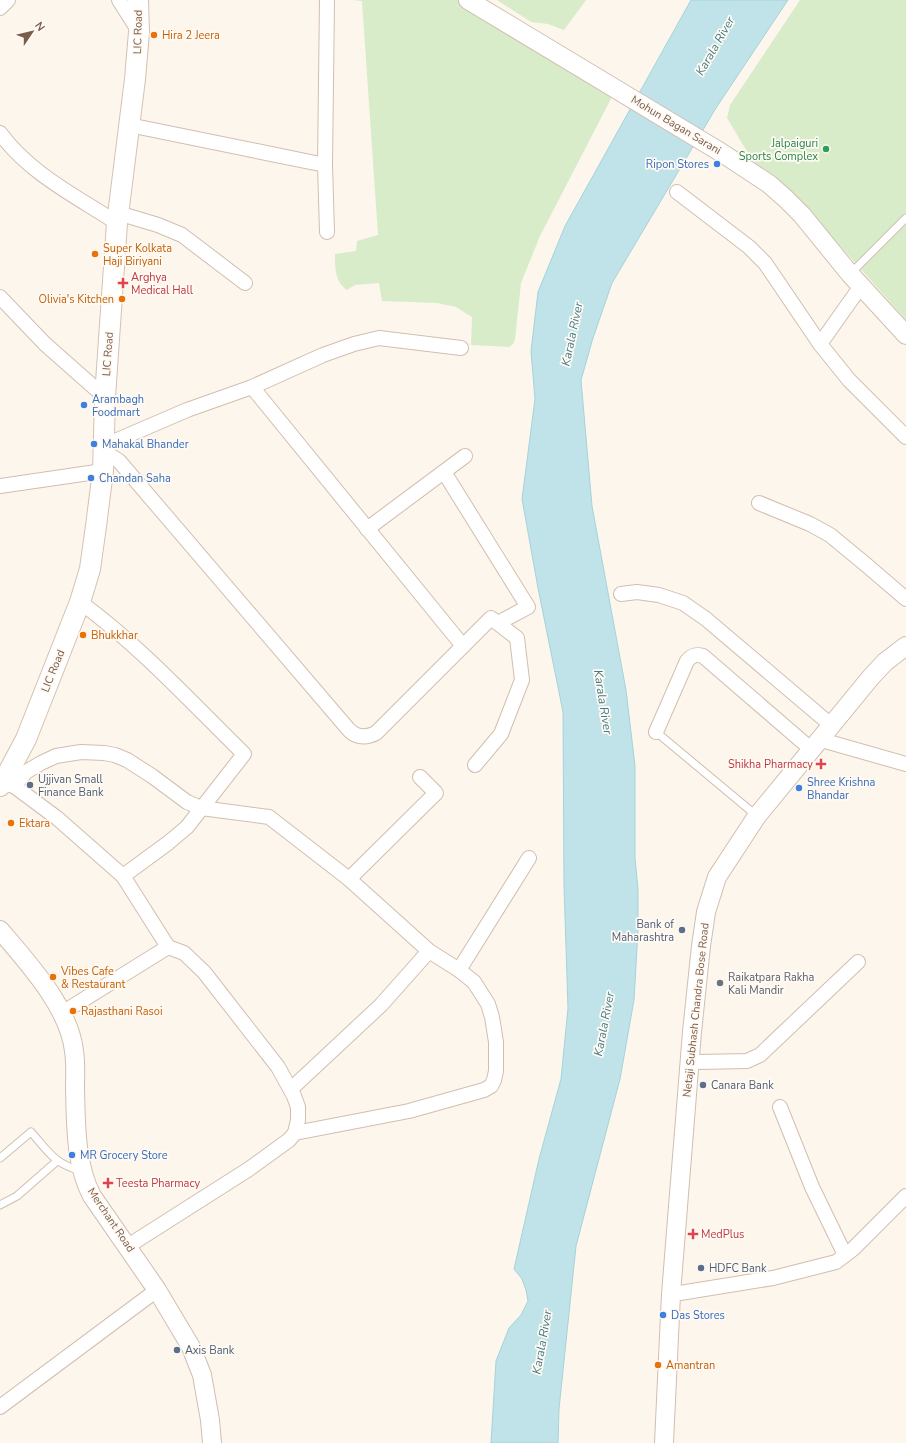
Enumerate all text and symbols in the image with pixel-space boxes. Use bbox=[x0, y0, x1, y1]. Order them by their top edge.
street label: LIC Road bbox=[130, 10, 146, 54]
north arrow bbox=[12, 12, 52, 52]
water label: Karala River bbox=[692, 13, 739, 78]
text: N bbox=[31, 19, 48, 34]
place label: Hira 2 Jeera bbox=[162, 28, 220, 43]
marker: Hira 2 Jeera bbox=[149, 30, 159, 40]
street label: Mohun Bagan Sarani bbox=[628, 92, 724, 158]
place label: Jalpaiguri Sports Complex bbox=[739, 136, 818, 164]
marker: Jalpaiguri Sports Complex bbox=[821, 144, 831, 154]
place label: Ripon Stores bbox=[646, 157, 709, 172]
marker: Ripon Stores bbox=[712, 159, 722, 169]
place label: Super Kolkata Haji Biriyani bbox=[103, 241, 172, 269]
marker: Super Kolkata Haji Biriyani bbox=[90, 249, 100, 259]
place label: Arghya Medical Hall bbox=[131, 270, 194, 298]
marker: Arghya Medical Hall bbox=[118, 278, 128, 288]
place label: Olivia's Kitchen bbox=[38, 292, 114, 307]
marker: Olivia's Kitchen bbox=[117, 294, 127, 304]
water label: Karala River bbox=[557, 300, 587, 367]
street label: LIC Road bbox=[99, 331, 117, 377]
place label: Arambagh Foodmart bbox=[92, 392, 144, 420]
marker: Arambagh Foodmart bbox=[79, 400, 89, 410]
place label: Mahakal Bhander bbox=[102, 437, 189, 452]
marker: Mahakal Bhander bbox=[89, 439, 99, 449]
place label: Chandan Saha bbox=[99, 471, 171, 486]
marker: Chandan Saha bbox=[86, 473, 96, 483]
place label: Bhukkhar bbox=[91, 628, 138, 643]
marker: Bhukkhar bbox=[78, 630, 88, 640]
street label: LIC Road bbox=[38, 648, 68, 694]
water label: Karala River bbox=[590, 669, 616, 736]
place label: Shikha Pharmacy bbox=[728, 757, 813, 772]
marker: Shikha Pharmacy bbox=[816, 759, 826, 769]
place label: Ujjivan Small Finance Bank bbox=[38, 772, 104, 800]
place label: Shree Krishna Bhandar bbox=[807, 775, 876, 803]
marker: Ujjivan Small Finance Bank bbox=[25, 780, 35, 790]
marker: Shree Krishna Bhandar bbox=[794, 783, 804, 793]
place label: Ektara bbox=[19, 816, 50, 831]
marker: Ektara bbox=[6, 818, 16, 828]
place label: Bank of Maharashtra bbox=[612, 917, 674, 945]
street label: Netaji Subhash Chandra Bose Road bbox=[679, 922, 713, 1098]
marker: Bank of Maharashtra bbox=[677, 925, 687, 935]
place label: Vibes Cafe & Restaurant bbox=[60, 964, 126, 992]
place label: Raikatpara Rakha Kali Mandir bbox=[728, 970, 815, 998]
marker: Vibes Cafe & Restaurant bbox=[48, 972, 58, 982]
marker: Raikatpara Rakha Kali Mandir bbox=[715, 978, 725, 988]
water label: Karala River bbox=[590, 990, 618, 1057]
place label: Rajasthani Rasoi bbox=[81, 1004, 163, 1019]
marker: Rajasthani Rasoi bbox=[68, 1006, 78, 1016]
place label: Canara Bank bbox=[711, 1078, 774, 1093]
marker: Canara Bank bbox=[698, 1080, 708, 1090]
place label: MR Grocery Store bbox=[80, 1148, 168, 1163]
marker: MR Grocery Store bbox=[67, 1150, 77, 1160]
place label: Teesta Pharmacy bbox=[116, 1176, 201, 1191]
marker: Teesta Pharmacy bbox=[103, 1178, 113, 1188]
street label: Merchant Road bbox=[84, 1185, 138, 1255]
place label: MedPlus bbox=[701, 1227, 744, 1242]
marker: MedPlus bbox=[688, 1229, 698, 1239]
place label: HDFC Bank bbox=[709, 1261, 767, 1276]
marker: HDFC Bank bbox=[696, 1263, 706, 1273]
water label: Karala River bbox=[528, 1308, 556, 1375]
place label: Das Stores bbox=[671, 1308, 725, 1323]
marker: Das Stores bbox=[658, 1310, 668, 1320]
place label: Axis Bank bbox=[185, 1343, 235, 1358]
marker: Axis Bank bbox=[172, 1345, 182, 1355]
place label: Amantran bbox=[666, 1358, 715, 1373]
marker: Amantran bbox=[653, 1360, 663, 1370]

